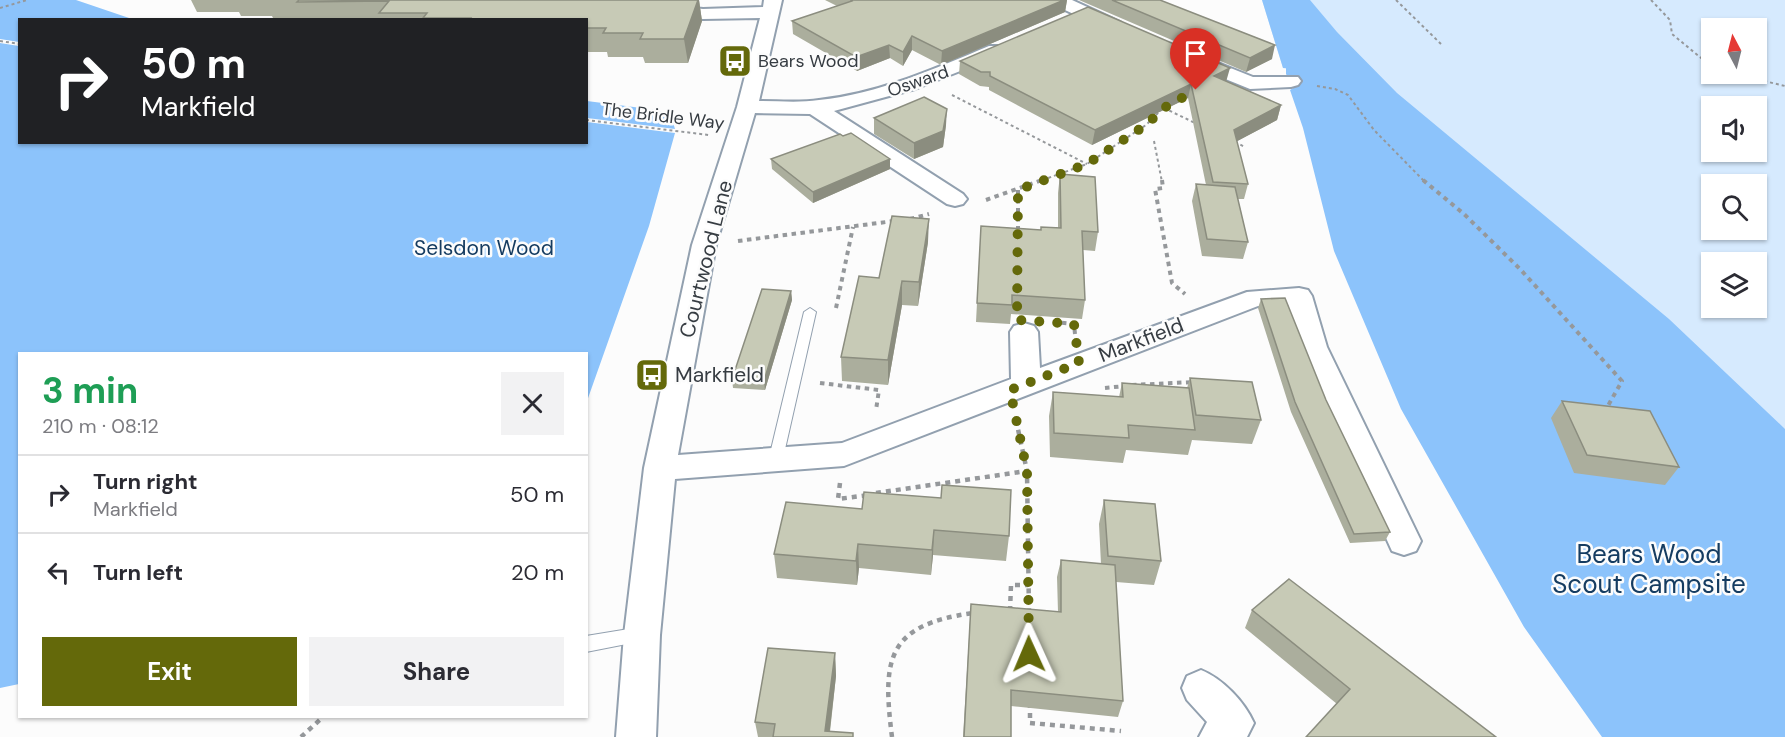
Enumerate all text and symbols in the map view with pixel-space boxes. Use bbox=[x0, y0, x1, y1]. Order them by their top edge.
north arrow bbox=[1701, 18, 1767, 84]
map controls bbox=[1701, 18, 1767, 318]
pin bbox=[1170, 28, 1221, 90]
text: 50 m bbox=[141, 36, 246, 91]
icon: arrive bbox=[1179, 37, 1212, 70]
icon: right bbox=[42, 42, 120, 120]
bus stop icon: Bears Wood bbox=[717, 43, 753, 79]
place label: Bears Wood bbox=[758, 49, 859, 73]
street label: Osward bbox=[884, 59, 952, 103]
text: Markfield bbox=[141, 89, 255, 124]
button: sound bbox=[1701, 96, 1767, 162]
street label: The Bridle Way bbox=[600, 97, 726, 135]
button: search bbox=[1701, 174, 1767, 240]
street label: Courtwood Lane bbox=[673, 177, 739, 341]
park label: Selsdon Wood bbox=[414, 234, 554, 262]
button: layers bbox=[1701, 252, 1767, 318]
street label: Markfield bbox=[1094, 311, 1188, 369]
bus stop icon: Markfield bbox=[634, 357, 670, 393]
place label: Markfield bbox=[675, 361, 764, 389]
text: 3 min bbox=[42, 367, 138, 414]
button: close bbox=[501, 372, 564, 435]
text: 210 m · 08:12 bbox=[42, 413, 159, 439]
text: Turn right bbox=[93, 467, 198, 496]
icon: right bbox=[42, 478, 75, 511]
text: 50 m bbox=[510, 480, 564, 509]
text: Markfield bbox=[93, 496, 178, 522]
park label: Bears Wood Scout Campsite bbox=[1552, 537, 1746, 601]
icon: left bbox=[42, 556, 75, 589]
text: Turn left bbox=[93, 558, 183, 587]
text: 20 m bbox=[511, 558, 564, 587]
position arrow bbox=[997, 622, 1061, 686]
button: Exit bbox=[42, 637, 297, 706]
button: Share bbox=[309, 637, 564, 706]

